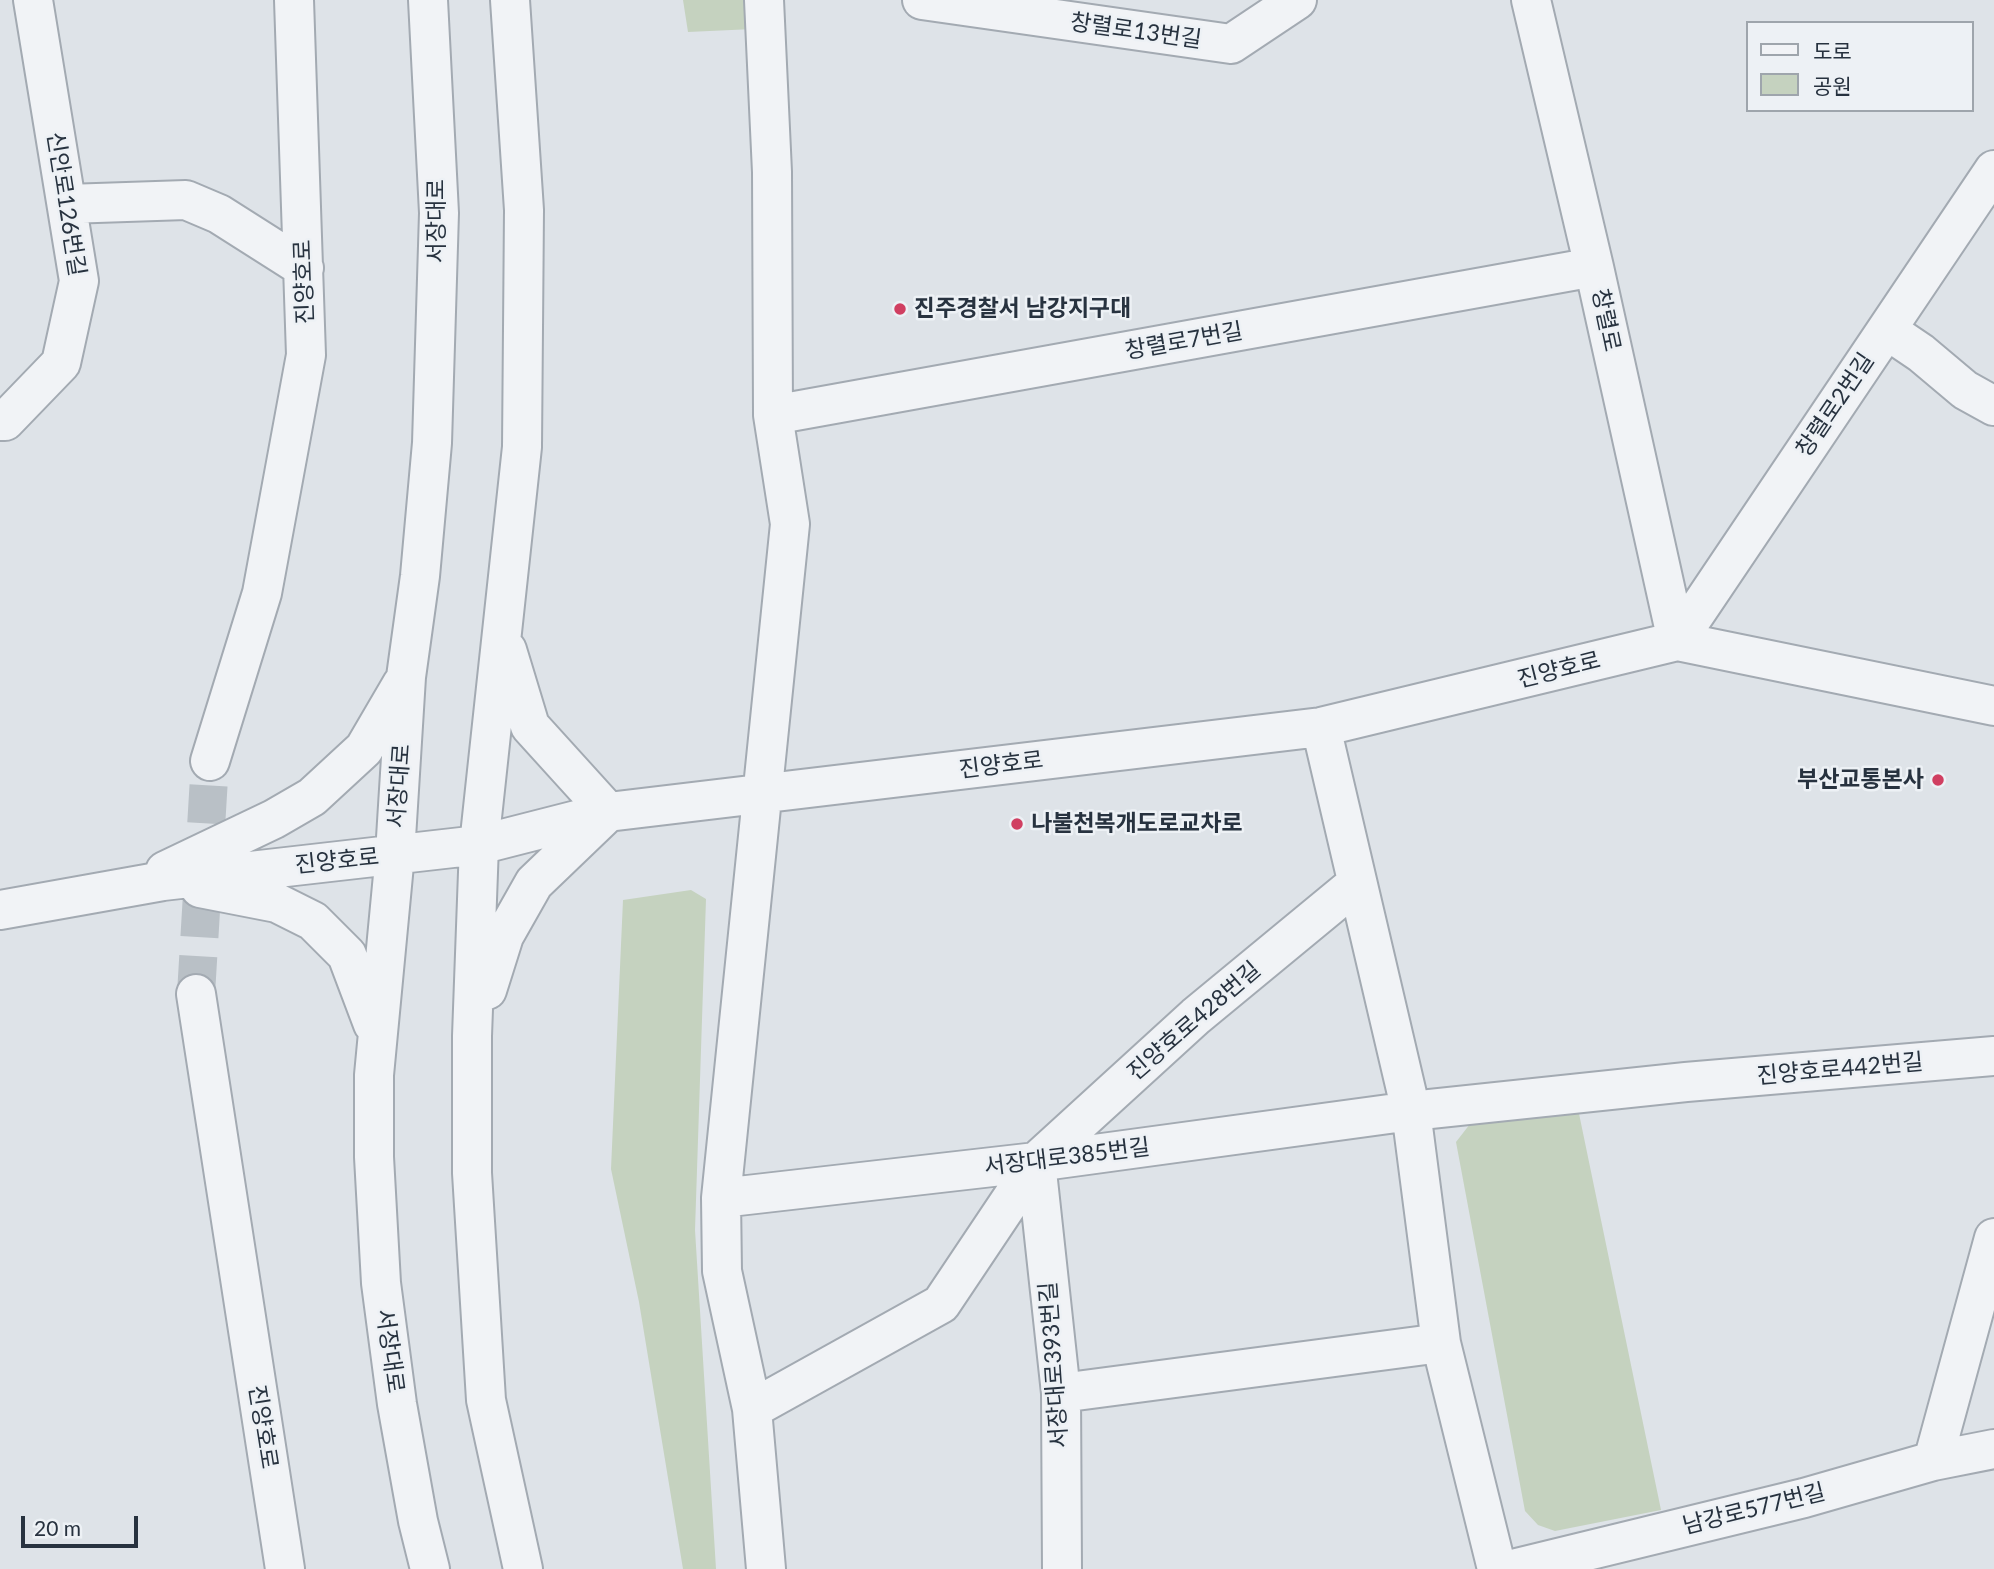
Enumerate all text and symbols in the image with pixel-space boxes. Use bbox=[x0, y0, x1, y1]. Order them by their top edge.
street label: 창렬로13번길 bbox=[1068, 8, 1204, 54]
legend bbox=[1745, 21, 1973, 112]
text: 도로 bbox=[1813, 38, 1852, 63]
text: 공원 bbox=[1813, 73, 1852, 98]
street label: 신안로126번길 bbox=[41, 130, 91, 278]
street label: 서장대로 bbox=[423, 179, 451, 263]
street label: 진양호로 bbox=[289, 239, 319, 325]
street label: 창렬로 bbox=[1586, 286, 1626, 354]
place label: 진주경찰서 남강지구대 bbox=[914, 295, 1131, 323]
marker: 진주경찰서 남강지구대 bbox=[892, 301, 908, 317]
street label: 창렬로7번길 bbox=[1123, 317, 1245, 365]
street label: 창렬로2번길 bbox=[1790, 348, 1880, 462]
street label: 진양호로 bbox=[1515, 646, 1603, 694]
street label: 서장대로 bbox=[382, 743, 416, 829]
street label: 진양호로 bbox=[957, 746, 1045, 784]
place label: 부산교통본사 bbox=[1797, 766, 1924, 794]
marker: 부산교통본사 bbox=[1930, 772, 1946, 788]
place label: 나불천복개도로교차로 bbox=[1031, 810, 1243, 838]
marker: 나불천복개도로교차로 bbox=[1009, 816, 1025, 832]
street label: 진양호로 bbox=[293, 843, 381, 879]
street label: 진양호로428번길 bbox=[1122, 956, 1266, 1086]
street label: 진양호로442번길 bbox=[1756, 1048, 1924, 1090]
street label: 서장대로385번길 bbox=[982, 1133, 1152, 1181]
street label: 서장대로393번길 bbox=[1034, 1281, 1074, 1449]
street label: 서장대로 bbox=[370, 1307, 410, 1395]
street label: 진양호로 bbox=[243, 1383, 283, 1471]
street label: 남강로577번길 bbox=[1680, 1478, 1828, 1540]
scale bar bbox=[24, 1502, 142, 1546]
text: 20 m bbox=[34, 1515, 81, 1540]

